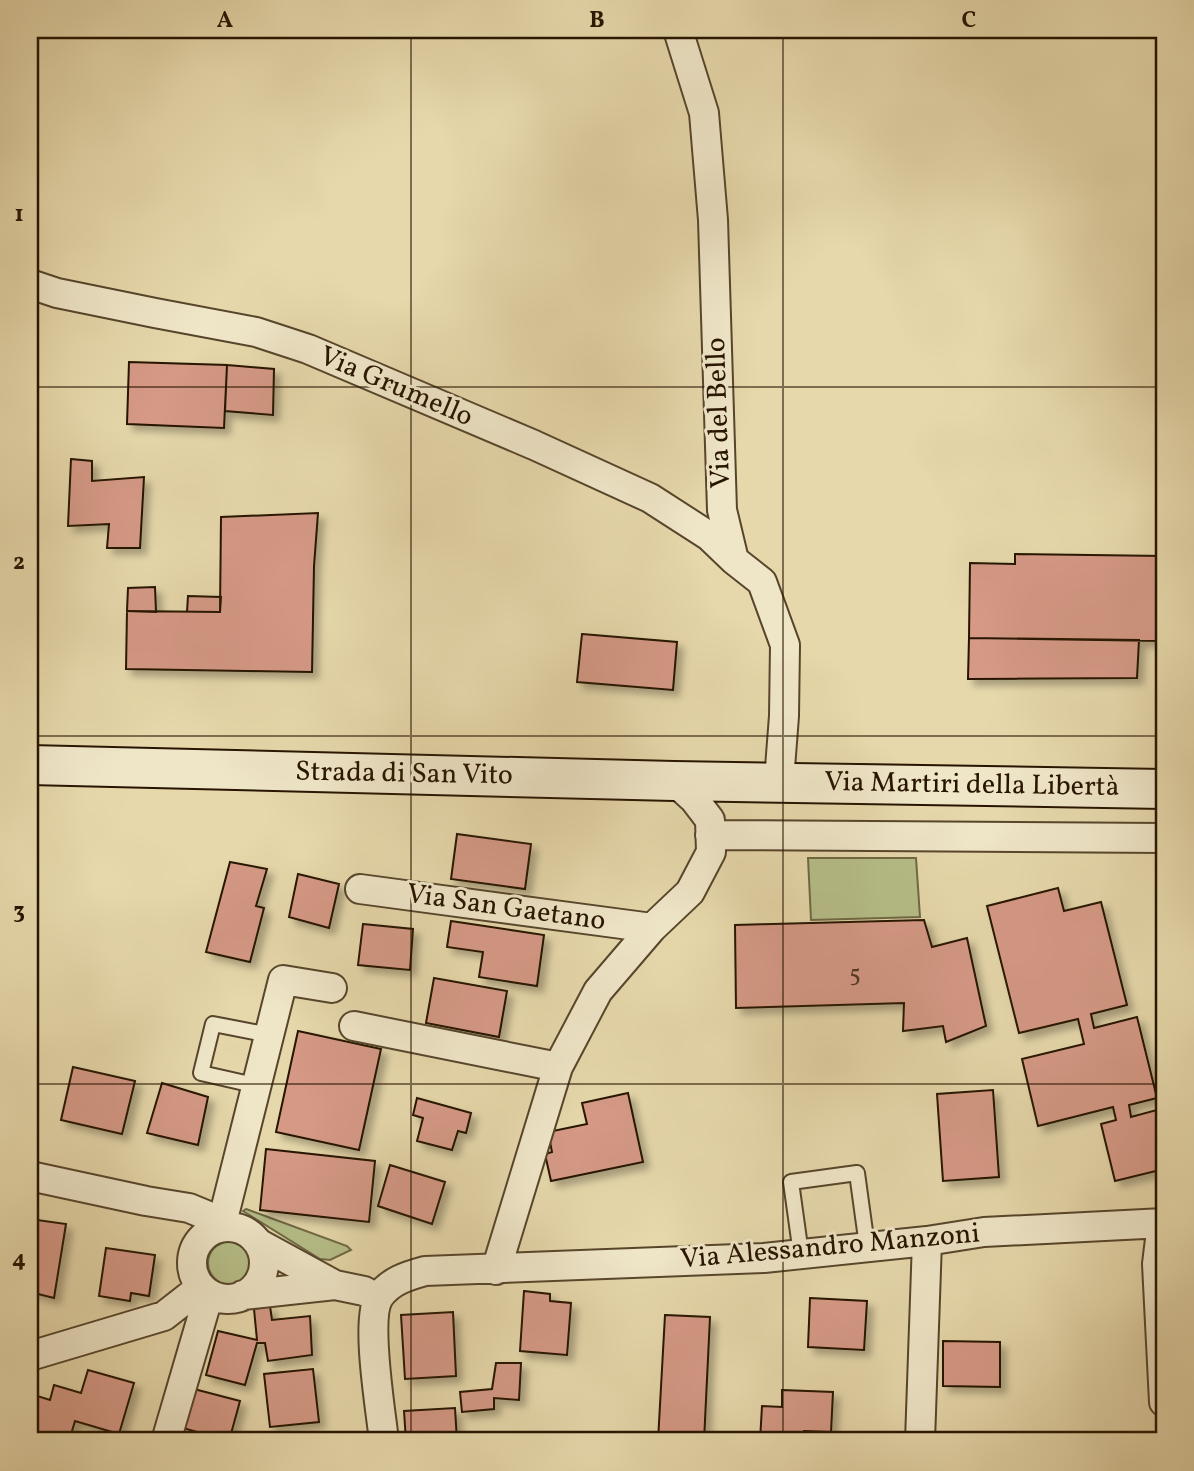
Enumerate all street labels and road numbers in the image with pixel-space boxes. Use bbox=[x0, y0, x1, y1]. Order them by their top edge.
street label: Via Grumello bbox=[313, 337, 479, 437]
street label: Via del Bello bbox=[697, 337, 741, 489]
street label: Strada di San Vito bbox=[295, 753, 513, 795]
street label: Via Martiri della Libertà bbox=[824, 763, 1120, 807]
street label: Via San Gaetano bbox=[404, 875, 608, 941]
street label: Via Alessandro Manzoni bbox=[679, 1214, 981, 1280]

